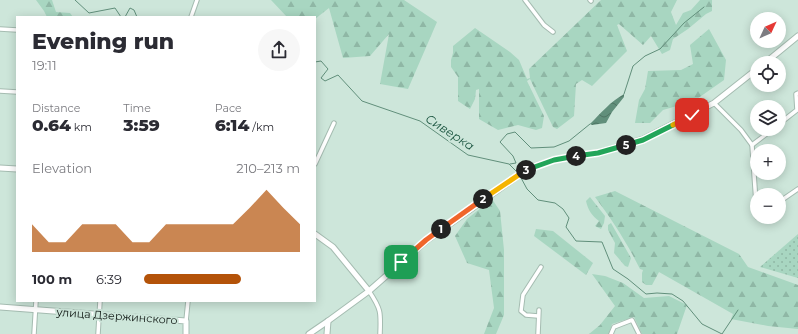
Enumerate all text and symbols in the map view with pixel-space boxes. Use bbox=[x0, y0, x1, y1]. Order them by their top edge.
north arrow bbox=[750, 12, 786, 48]
map controls bbox=[750, 12, 786, 224]
text: Evening run bbox=[32, 28, 174, 55]
button: share bbox=[258, 29, 300, 71]
button: locate bbox=[750, 56, 786, 92]
text: 19:11 bbox=[32, 57, 57, 73]
pin bbox=[675, 98, 709, 132]
button: layers bbox=[750, 100, 786, 136]
text: Distance bbox=[32, 101, 80, 115]
text: Time bbox=[123, 101, 151, 115]
text: Pace bbox=[215, 101, 242, 115]
icon: check bbox=[681, 104, 703, 126]
water label: Сиверка bbox=[423, 111, 477, 153]
text: 0.64 bbox=[32, 115, 71, 135]
text: 3:59 bbox=[123, 115, 160, 135]
text: 6:14 bbox=[215, 115, 249, 135]
text: km bbox=[71, 120, 92, 134]
text: /km bbox=[249, 120, 274, 134]
pin: 5 bbox=[616, 135, 636, 155]
text: 5 bbox=[623, 138, 629, 152]
button: + bbox=[750, 144, 786, 180]
pin: 4 bbox=[566, 146, 586, 166]
text: 4 bbox=[572, 149, 580, 163]
text: Elevation bbox=[32, 160, 92, 176]
text: 210–213 m bbox=[236, 160, 300, 176]
pin: 3 bbox=[516, 160, 536, 180]
text: 3 bbox=[523, 163, 529, 177]
button: − bbox=[750, 188, 786, 224]
pin: 2 bbox=[473, 189, 493, 209]
text: 2 bbox=[480, 192, 486, 206]
pin: 1 bbox=[431, 219, 451, 239]
text: 1 bbox=[439, 222, 443, 236]
pin bbox=[384, 245, 418, 279]
icon: arrive bbox=[390, 251, 412, 273]
text: 100 m bbox=[32, 271, 72, 287]
text: 6:39 bbox=[96, 271, 122, 287]
street label: улица Дзержинского bbox=[55, 305, 178, 327]

